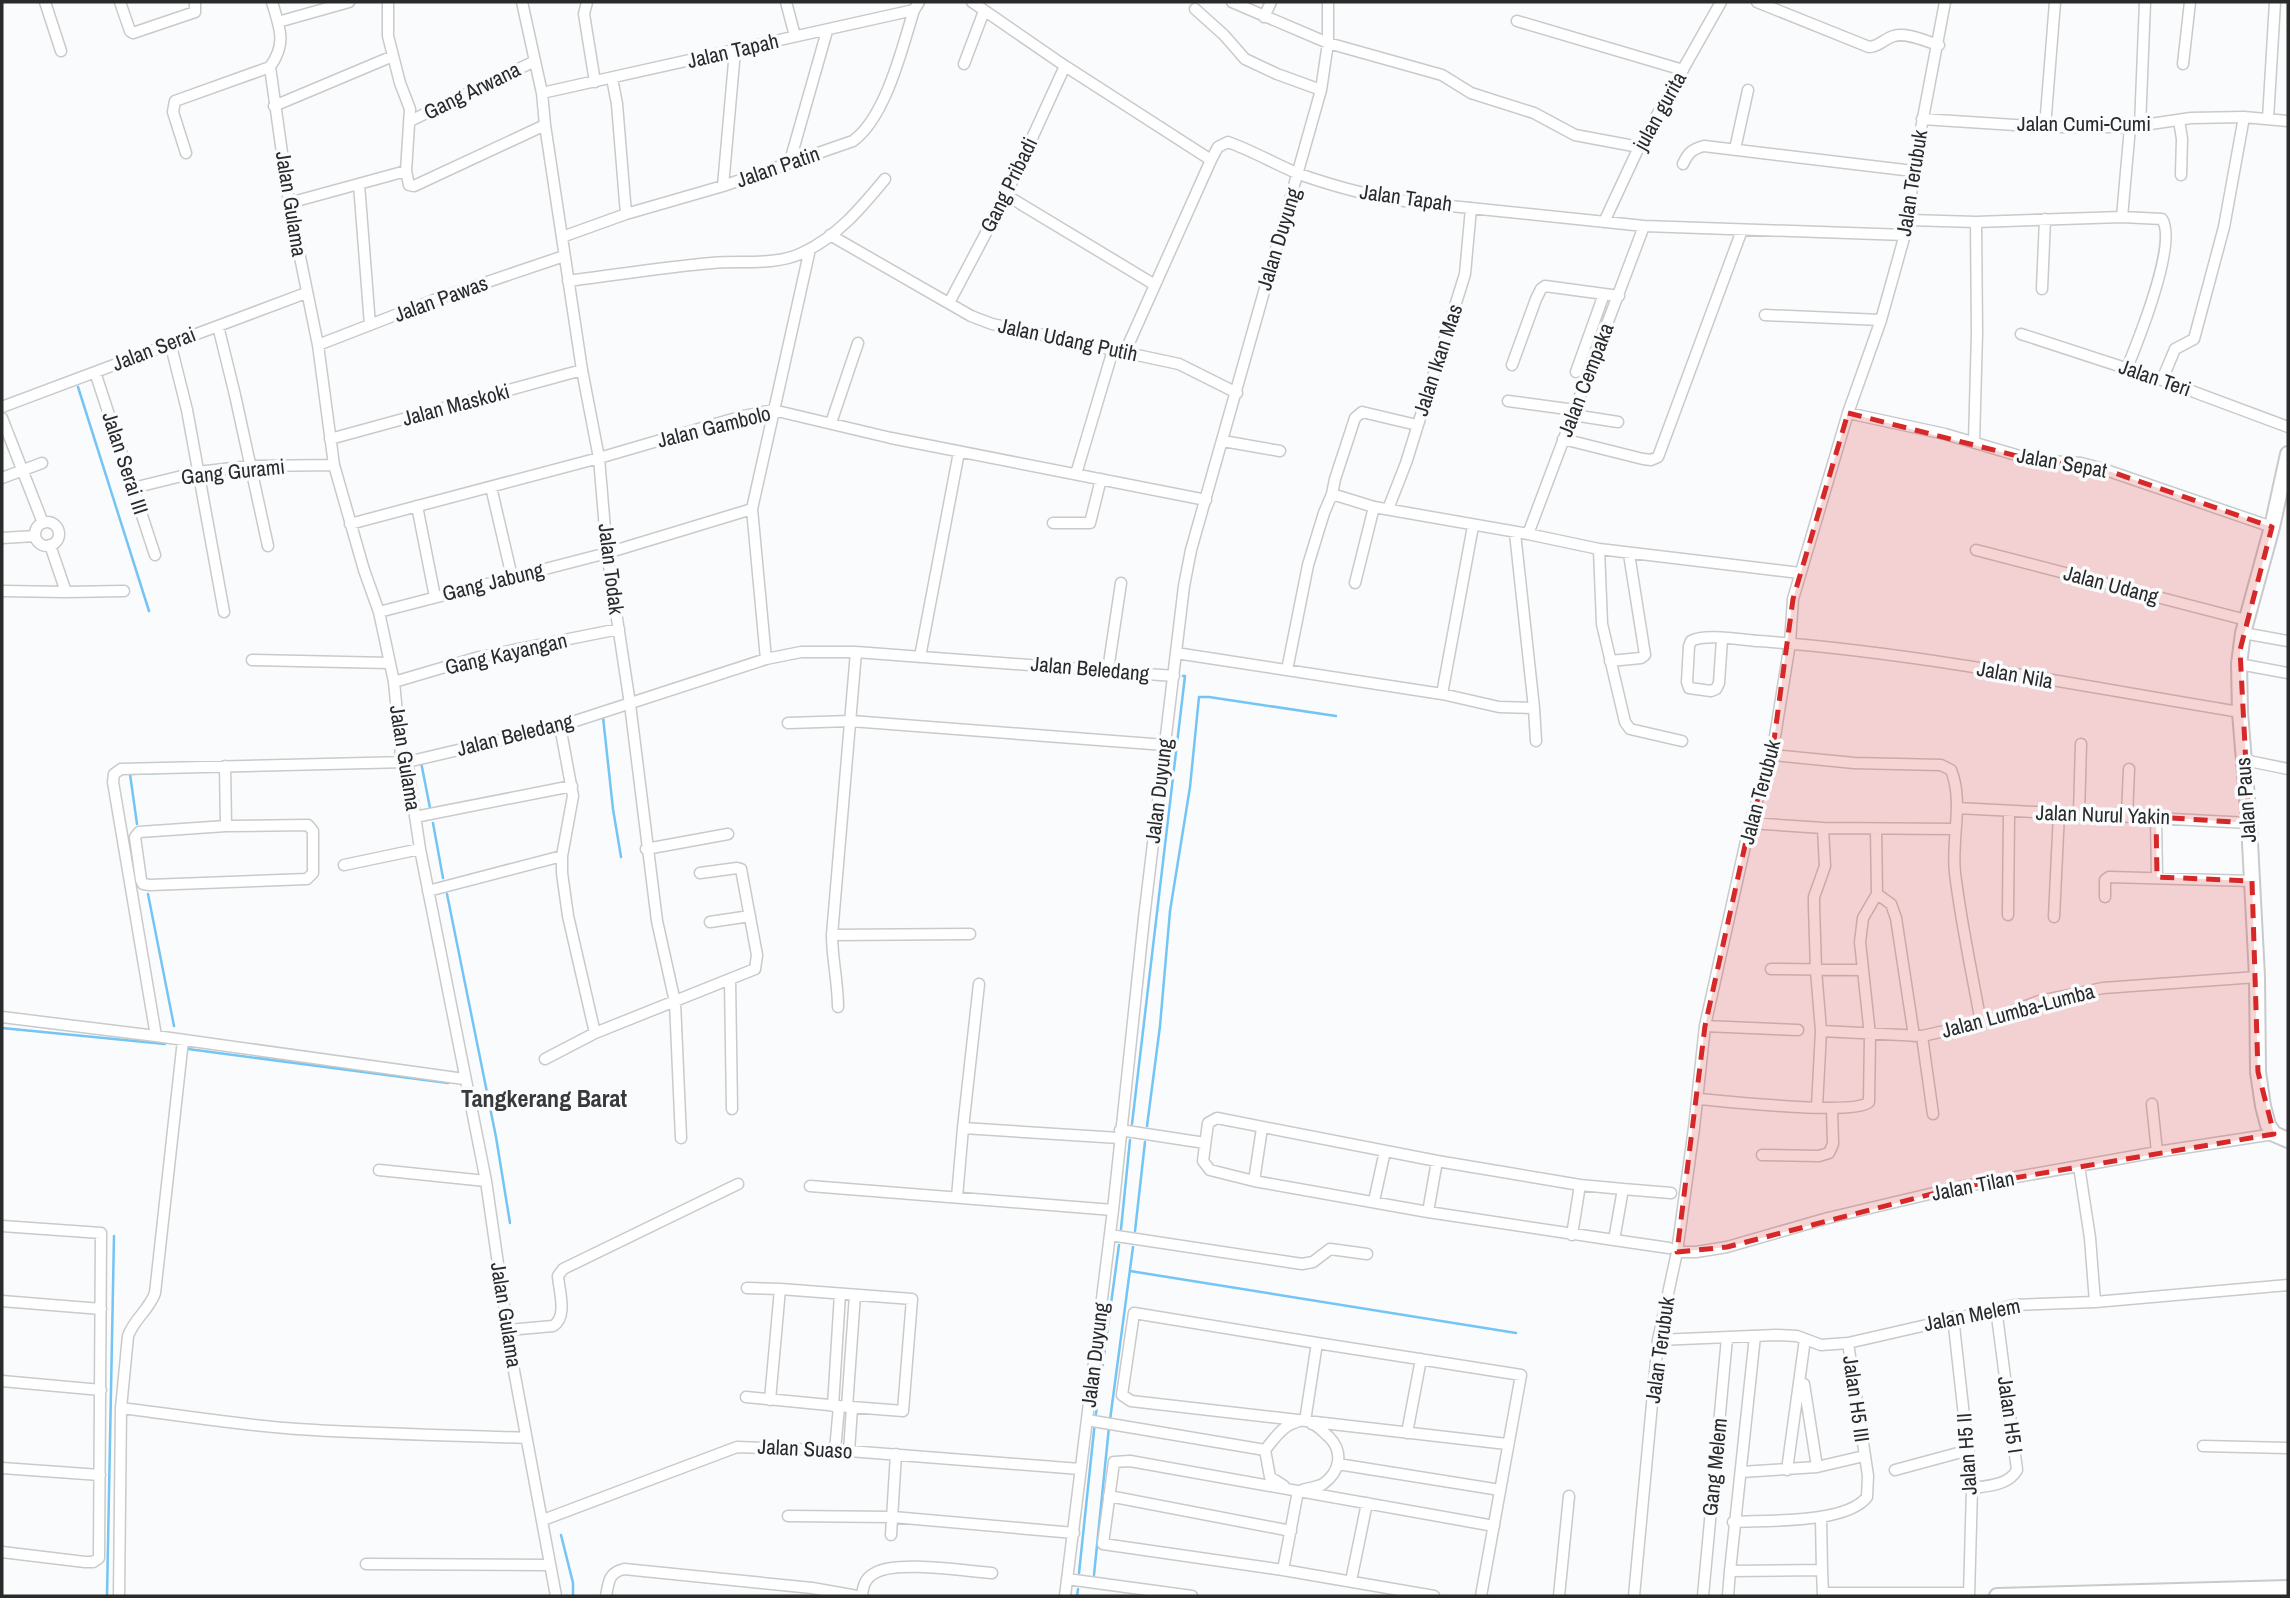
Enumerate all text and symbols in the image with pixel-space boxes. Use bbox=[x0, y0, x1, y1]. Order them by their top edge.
street label: Jalan Tapah bbox=[684, 26, 781, 75]
street label: Gang Arwana bbox=[419, 54, 525, 126]
street label: julan gurita bbox=[1626, 66, 1693, 156]
street label: Jalan Cumi-Cumi bbox=[2017, 109, 2151, 138]
street label: Jalan Terubuk bbox=[1889, 127, 1934, 238]
street label: Gang Pribadi bbox=[973, 132, 1044, 237]
street label: Jalan Patin bbox=[732, 139, 823, 194]
street label: Jalan Gulama bbox=[269, 149, 314, 259]
street label: Jalan Tapah bbox=[1358, 177, 1454, 218]
street label: Jalan Duyung bbox=[1249, 184, 1308, 293]
street label: Jalan Pawas bbox=[390, 268, 492, 329]
street label: Jalan Ikan Mas bbox=[1406, 300, 1469, 419]
street label: Jalan Udang Putih bbox=[996, 311, 1140, 368]
street label: Jalan Cempaka bbox=[1551, 318, 1621, 441]
street label: Jalan Serai bbox=[108, 319, 200, 378]
street label: Jalan Teri bbox=[2115, 352, 2195, 403]
street label: Jalan Maskoki bbox=[399, 376, 513, 433]
street label: Jalan Gambolo bbox=[654, 398, 774, 455]
street label: Jalan Serai III bbox=[95, 408, 156, 518]
street label: Jalan Sepat bbox=[2015, 440, 2110, 485]
street label: Gang Gurami bbox=[180, 452, 286, 491]
street label: Jalan Todak bbox=[592, 522, 632, 617]
street label: Gang Jabung bbox=[439, 555, 547, 608]
street label: Jalan Udang bbox=[2061, 558, 2162, 611]
street label: Gang Kayangan bbox=[442, 625, 570, 682]
street label: Jalan Beledang bbox=[1030, 649, 1151, 688]
street label: Jalan Nila bbox=[1975, 654, 2056, 696]
street label: Jalan Gulama bbox=[383, 703, 428, 813]
street label: Jalan Beledang bbox=[454, 706, 576, 763]
street label: Jalan Duyung bbox=[1138, 736, 1179, 845]
street label: Jalan Terubuk bbox=[1732, 736, 1787, 847]
street label: Jalan Paus bbox=[2228, 757, 2263, 844]
street label: Jalan Nurul Yakin bbox=[2035, 798, 2171, 831]
street label: Jalan Lumba-Lumba bbox=[1938, 976, 2098, 1045]
district label: Tangkerang Barat bbox=[461, 1082, 627, 1114]
street label: Jalan Tilan bbox=[1929, 1163, 2017, 1208]
street label: Jalan Gulama bbox=[484, 1260, 529, 1370]
street label: Jalan Melem bbox=[1921, 1291, 2023, 1338]
street label: Jalan Terubuk bbox=[1638, 1295, 1681, 1405]
street label: Jalan Duyung bbox=[1074, 1300, 1115, 1409]
street label: Jalan H5 III bbox=[1836, 1354, 1877, 1444]
street label: Jalan H5 I bbox=[1991, 1375, 2030, 1455]
street label: Jalan H5 II bbox=[1949, 1412, 1984, 1496]
street label: Gang Melem bbox=[1695, 1416, 1734, 1517]
street label: Jalan Suaso bbox=[757, 1432, 853, 1465]

